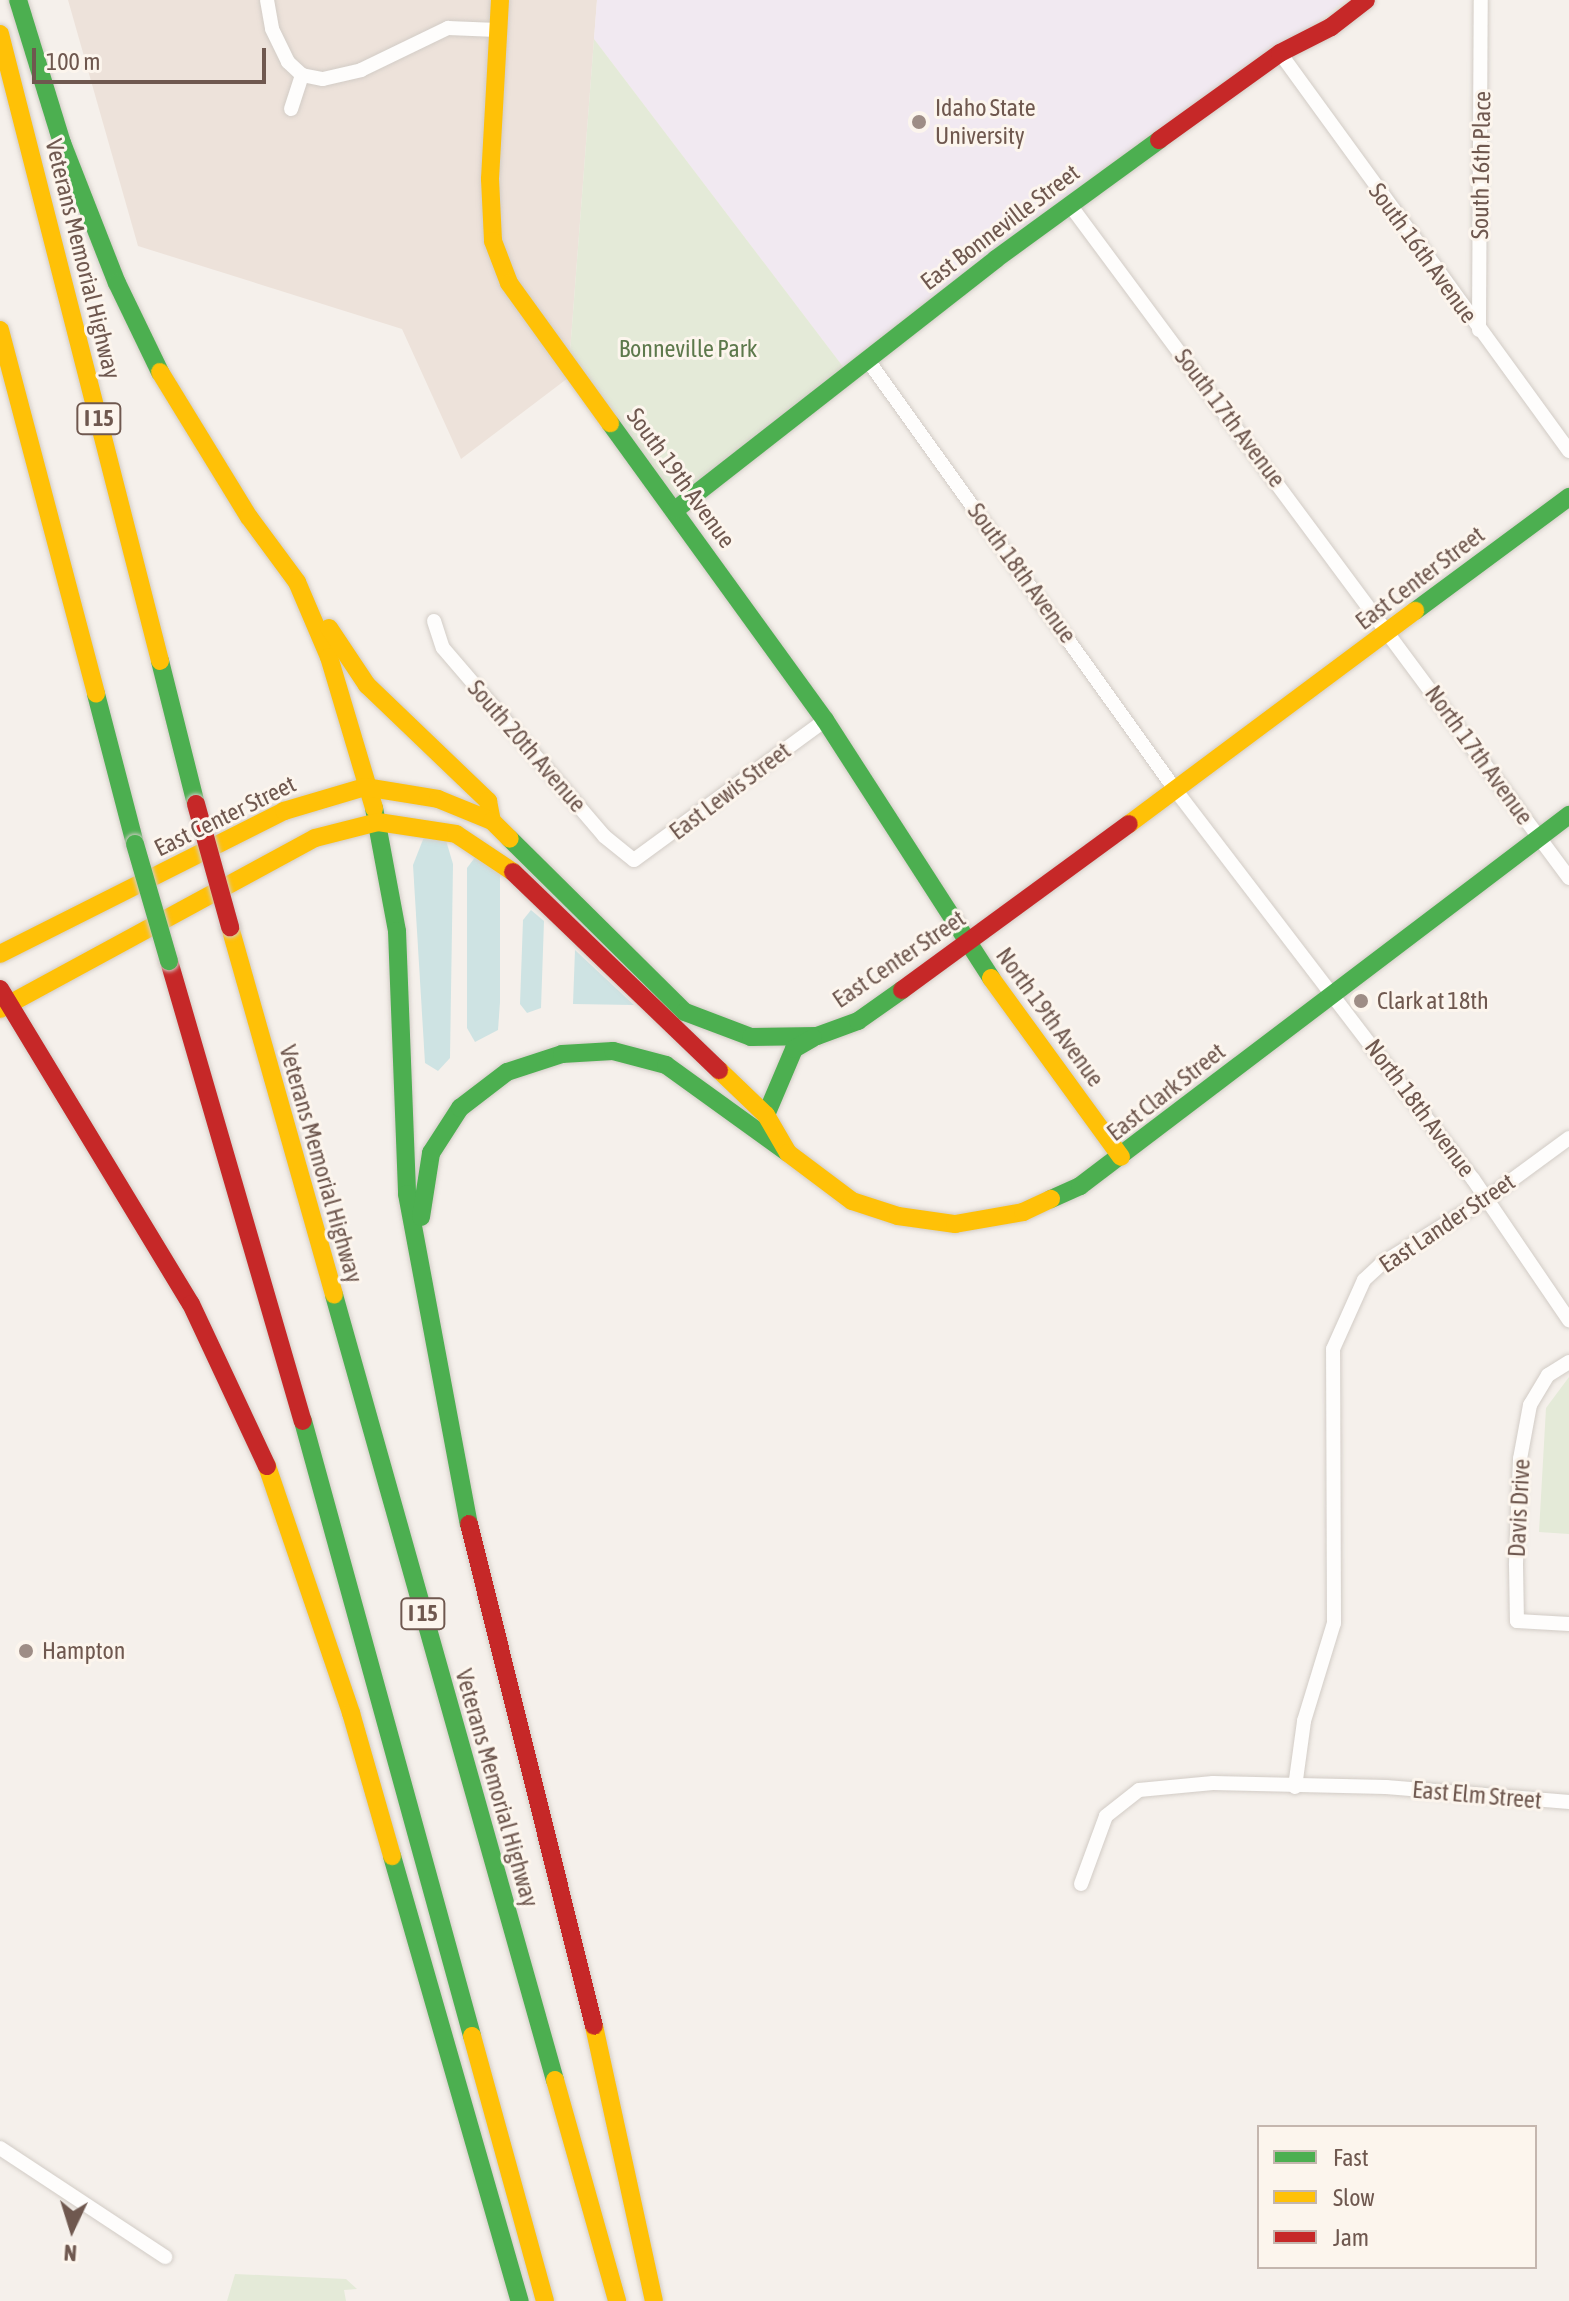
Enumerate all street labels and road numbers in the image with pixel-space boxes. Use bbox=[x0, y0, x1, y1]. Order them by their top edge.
street label: South 16th Place bbox=[1465, 91, 1497, 239]
street label: Veterans Memorial Highway bbox=[39, 136, 127, 382]
street label: East Bonneville Street bbox=[915, 158, 1085, 296]
street label: South 16th Avenue bbox=[1363, 178, 1483, 328]
street label: South 17th Avenue bbox=[1169, 343, 1291, 493]
road number: I 15 bbox=[75, 401, 123, 437]
street label: South 19th Avenue bbox=[621, 403, 741, 553]
street label: South 18th Avenue bbox=[962, 498, 1082, 648]
street label: East Center Street bbox=[1350, 520, 1490, 636]
street label: South 20th Avenue bbox=[462, 674, 592, 818]
street label: North 17th Avenue bbox=[1419, 680, 1539, 830]
street label: East Lewis Street bbox=[664, 736, 796, 846]
street label: East Center Street bbox=[149, 769, 301, 863]
street label: East Center Street bbox=[827, 904, 971, 1014]
street label: North 19th Avenue bbox=[990, 942, 1110, 1092]
street label: North 18th Avenue bbox=[1359, 1033, 1481, 1183]
street label: East Clark Street bbox=[1101, 1037, 1231, 1147]
street label: Veterans Memorial Highway bbox=[273, 1042, 369, 1286]
street label: East Lander Street bbox=[1374, 1167, 1520, 1279]
street label: Davis Drive bbox=[1502, 1458, 1536, 1558]
road number: I 15 bbox=[399, 1596, 447, 1632]
street label: Veterans Memorial Highway bbox=[449, 1666, 545, 1910]
street label: East Elm Street bbox=[1411, 1775, 1543, 1815]

